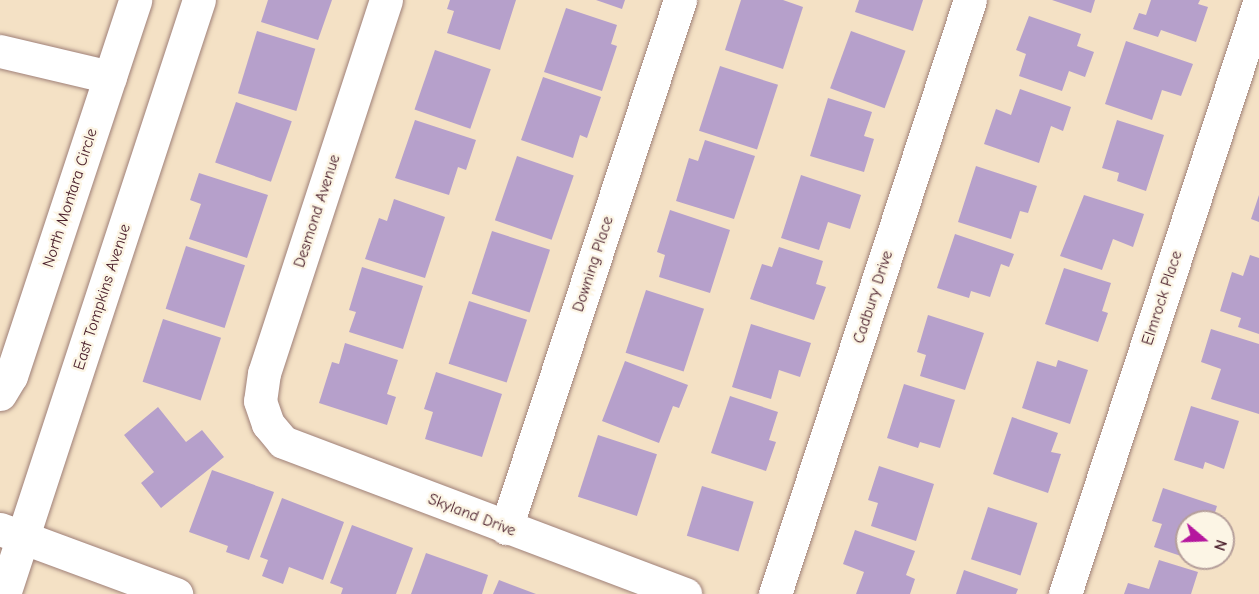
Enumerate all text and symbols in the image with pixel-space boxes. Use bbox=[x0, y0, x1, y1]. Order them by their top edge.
street label: North Montara Circle bbox=[38, 126, 102, 270]
street label: Desmond Avenue bbox=[290, 152, 344, 270]
street label: Downing Place bbox=[568, 214, 618, 314]
street label: East Tompkins Avenue bbox=[69, 222, 135, 372]
street label: Cadbury Drive bbox=[849, 248, 897, 346]
street label: Elmrock Place bbox=[1138, 248, 1186, 348]
street label: Skyland Drive bbox=[425, 489, 519, 541]
north arrow bbox=[1175, 510, 1235, 570]
text: N bbox=[1210, 537, 1230, 553]

